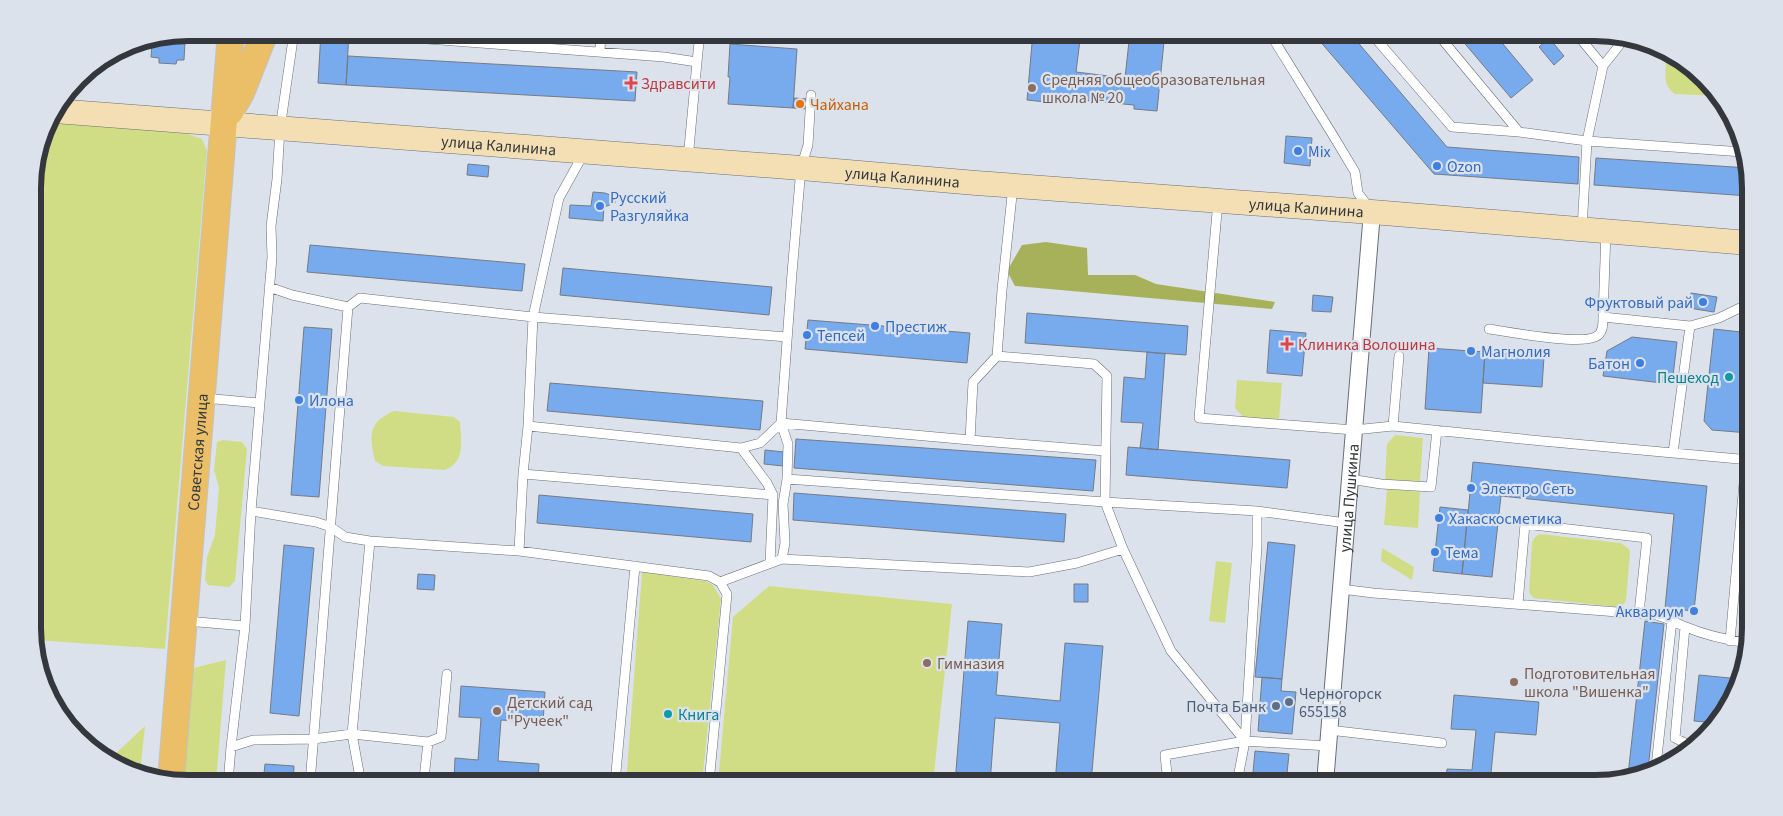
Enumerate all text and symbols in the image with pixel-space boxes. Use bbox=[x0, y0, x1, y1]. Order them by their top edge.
place label: Средняя общеобразовательная школа № 20 bbox=[1042, 69, 1265, 109]
place label: Здравсити bbox=[641, 73, 716, 95]
marker: Здравсити bbox=[625, 77, 637, 89]
marker: Средняя общеобразовательная школа № 20 bbox=[1026, 82, 1038, 94]
place label: Чайхана bbox=[810, 94, 869, 116]
marker: Чайхана bbox=[794, 98, 806, 110]
street label: улица Калинина bbox=[440, 131, 557, 161]
place label: Mix bbox=[1308, 141, 1331, 163]
marker: Mix bbox=[1292, 145, 1304, 157]
place label: Ozon bbox=[1447, 156, 1482, 178]
marker: Ozon bbox=[1431, 160, 1443, 172]
street label: улица Калинина bbox=[844, 162, 961, 194]
place label: Русский Разгуляйка bbox=[610, 187, 689, 227]
street label: улица Калинина bbox=[1248, 193, 1364, 223]
marker: Русский Разгуляйка bbox=[594, 200, 606, 212]
place label: Фруктовый рай bbox=[1585, 292, 1693, 314]
marker: Фруктовый рай bbox=[1697, 296, 1709, 308]
place label: Престиж bbox=[885, 316, 947, 338]
marker: Престиж bbox=[869, 320, 881, 332]
place label: Тепсей bbox=[817, 325, 865, 347]
marker: Тепсей bbox=[801, 329, 813, 341]
place label: Клиника Волошина bbox=[1298, 334, 1436, 356]
marker: Клиника Волошина bbox=[1280, 337, 1294, 351]
place label: Магнолия bbox=[1481, 341, 1551, 363]
marker: Магнолия bbox=[1465, 345, 1477, 357]
place label: Батон bbox=[1588, 353, 1630, 375]
marker: Батон bbox=[1634, 357, 1646, 369]
place label: Пешеход bbox=[1657, 367, 1719, 389]
marker: Пешеход bbox=[1723, 371, 1735, 383]
place label: Илона bbox=[309, 390, 354, 412]
street label: Советская улица bbox=[183, 393, 214, 512]
marker: Илона bbox=[293, 394, 305, 406]
street label: улица Пушкина bbox=[1334, 443, 1365, 553]
place label: Электро Сеть bbox=[1481, 478, 1574, 500]
marker: Электро Сеть bbox=[1465, 482, 1477, 494]
place label: Хакаскосметика bbox=[1449, 508, 1562, 530]
marker: Хакаскосметика bbox=[1433, 512, 1445, 524]
place label: Тема bbox=[1445, 542, 1479, 564]
marker: Тема bbox=[1429, 546, 1441, 558]
place label: Аквариум bbox=[1616, 601, 1684, 623]
marker: Аквариум bbox=[1688, 605, 1700, 617]
place label: Гимназия bbox=[937, 653, 1005, 675]
marker: Гимназия bbox=[921, 657, 933, 669]
place label: Подготовительная школа "Вишенка" bbox=[1524, 663, 1656, 703]
marker: Подготовительная школа "Вишенка" bbox=[1508, 676, 1520, 688]
place label: Черногорск 655158 bbox=[1299, 683, 1382, 723]
place label: Детский сад "Ручеек" bbox=[507, 692, 593, 732]
place label: Почта Банк bbox=[1186, 696, 1266, 718]
marker: Черногорск 655158 bbox=[1283, 696, 1295, 708]
marker: Почта Банк bbox=[1270, 700, 1282, 712]
place label: Книга bbox=[678, 704, 719, 726]
marker: Детский сад "Ручеек" bbox=[491, 705, 503, 717]
marker: Книга bbox=[662, 708, 674, 720]

